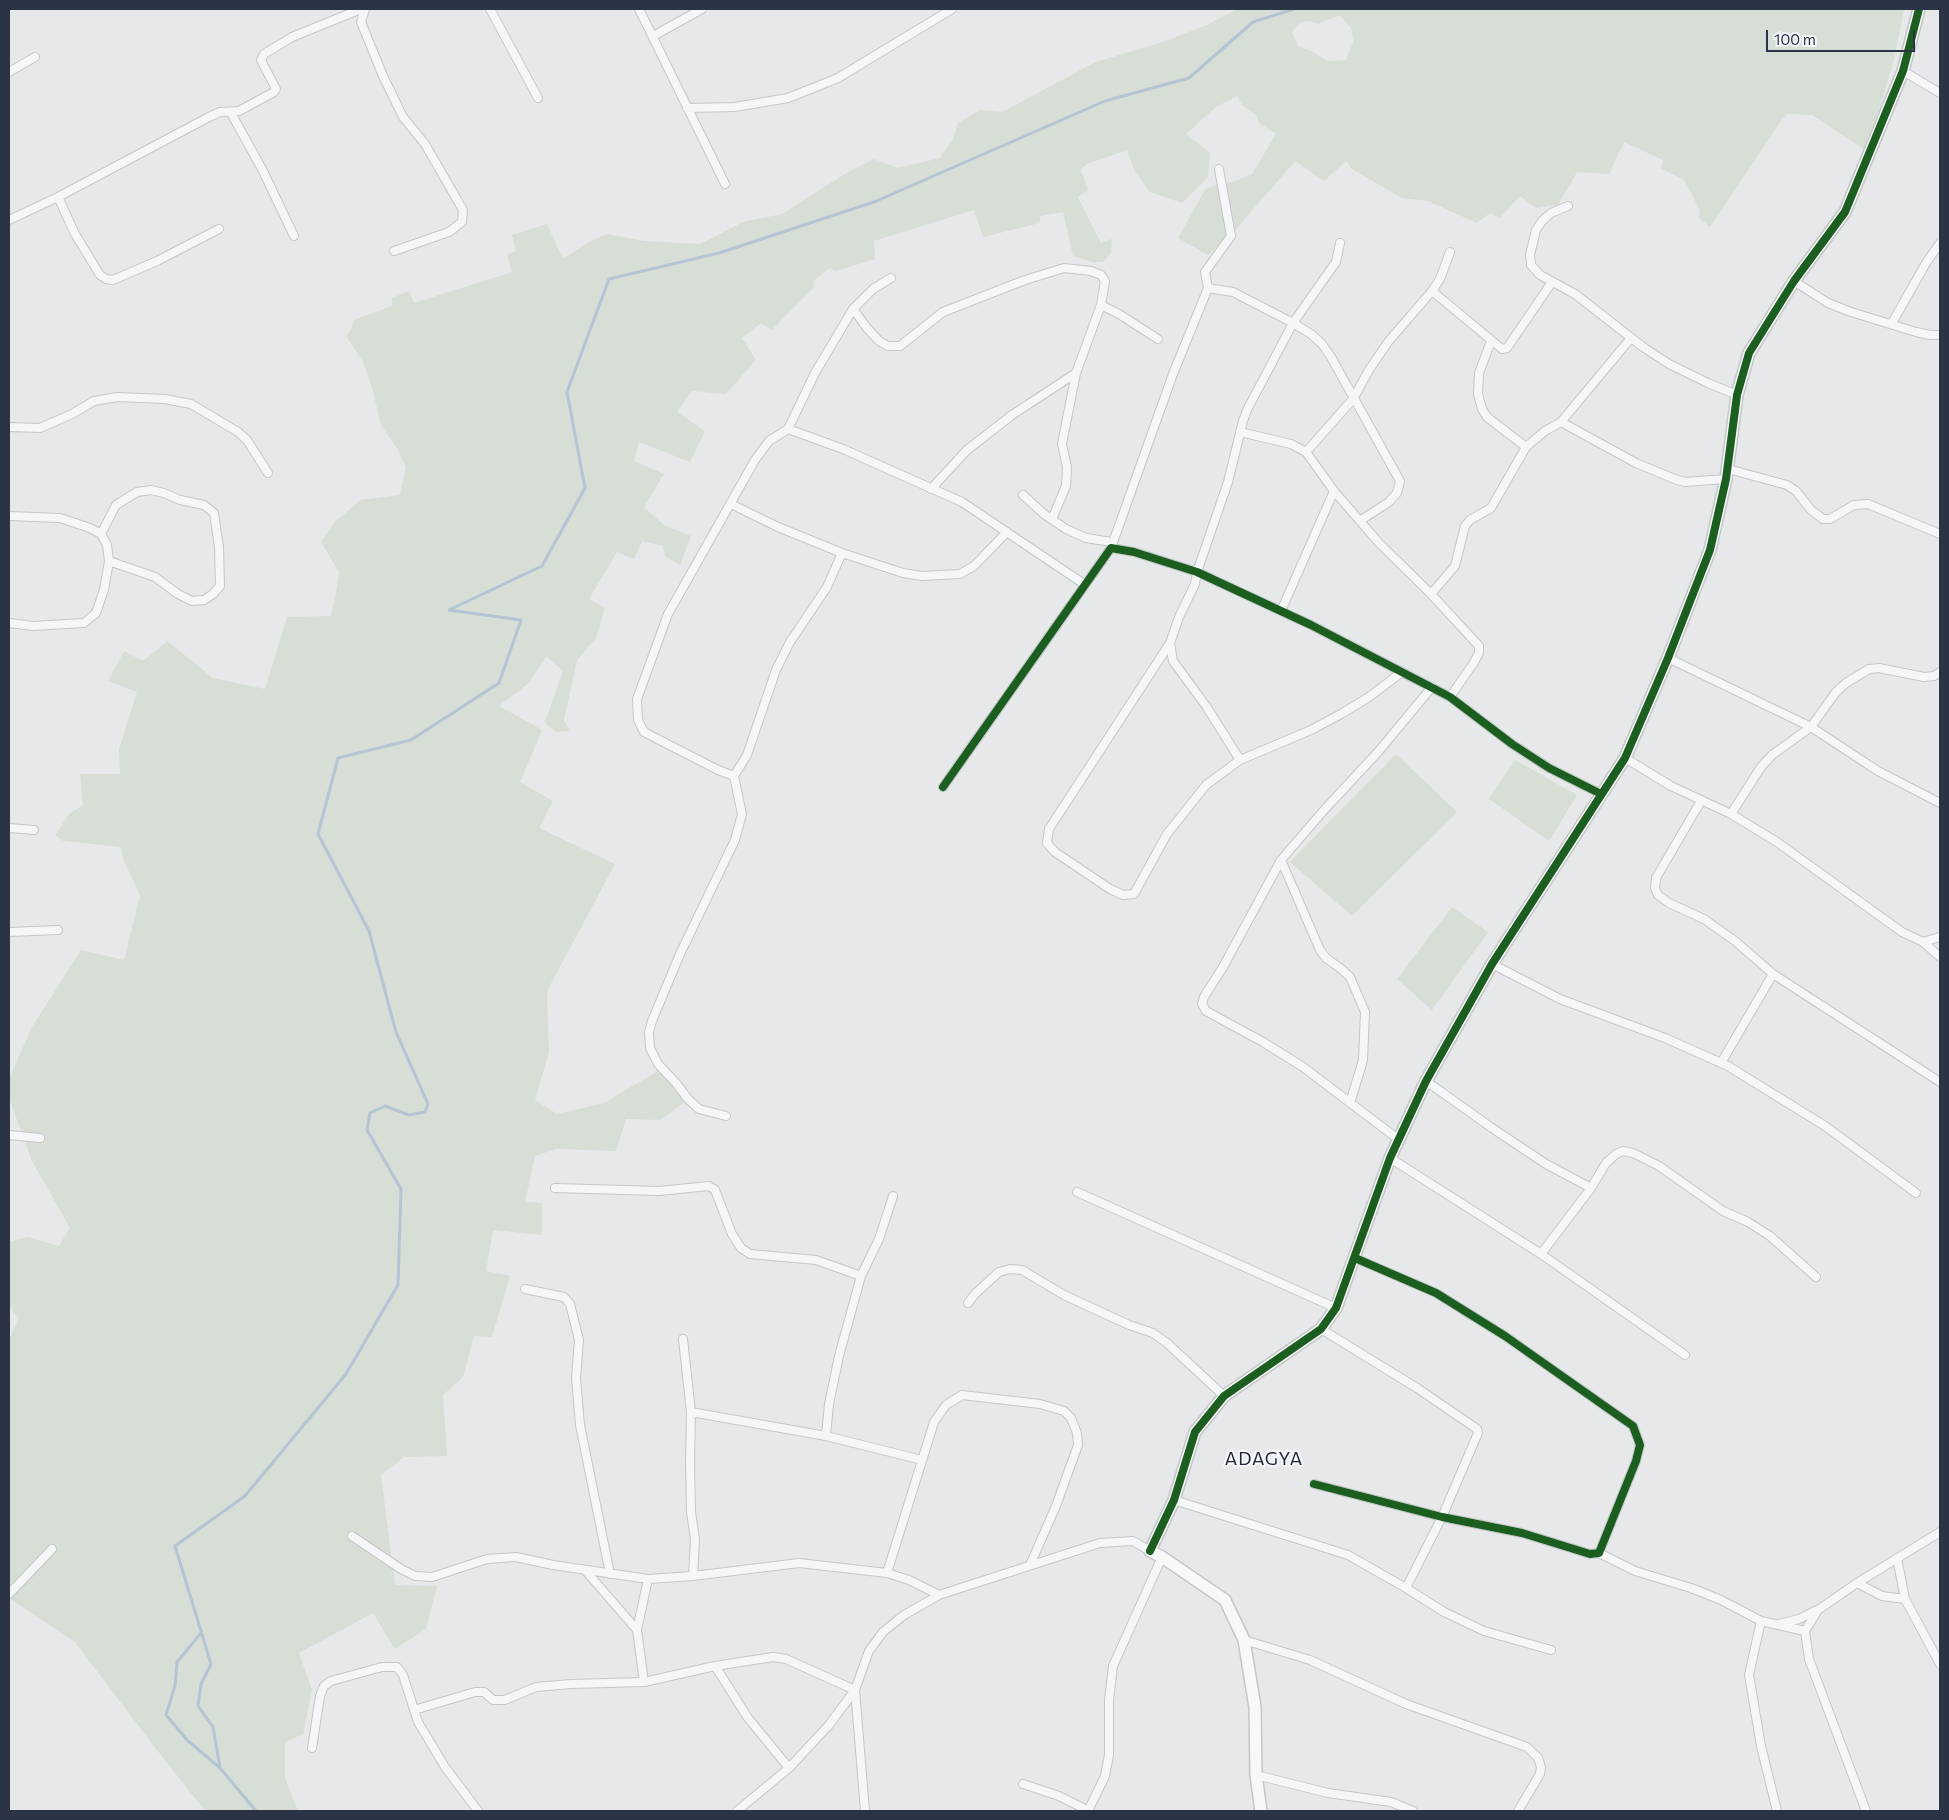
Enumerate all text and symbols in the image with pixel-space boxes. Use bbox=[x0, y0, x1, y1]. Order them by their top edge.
scale bar bbox=[1769, 20, 1918, 52]
text: 100 m bbox=[1774, 30, 1816, 48]
district label: ADAGYA bbox=[1224, 1448, 1304, 1470]

